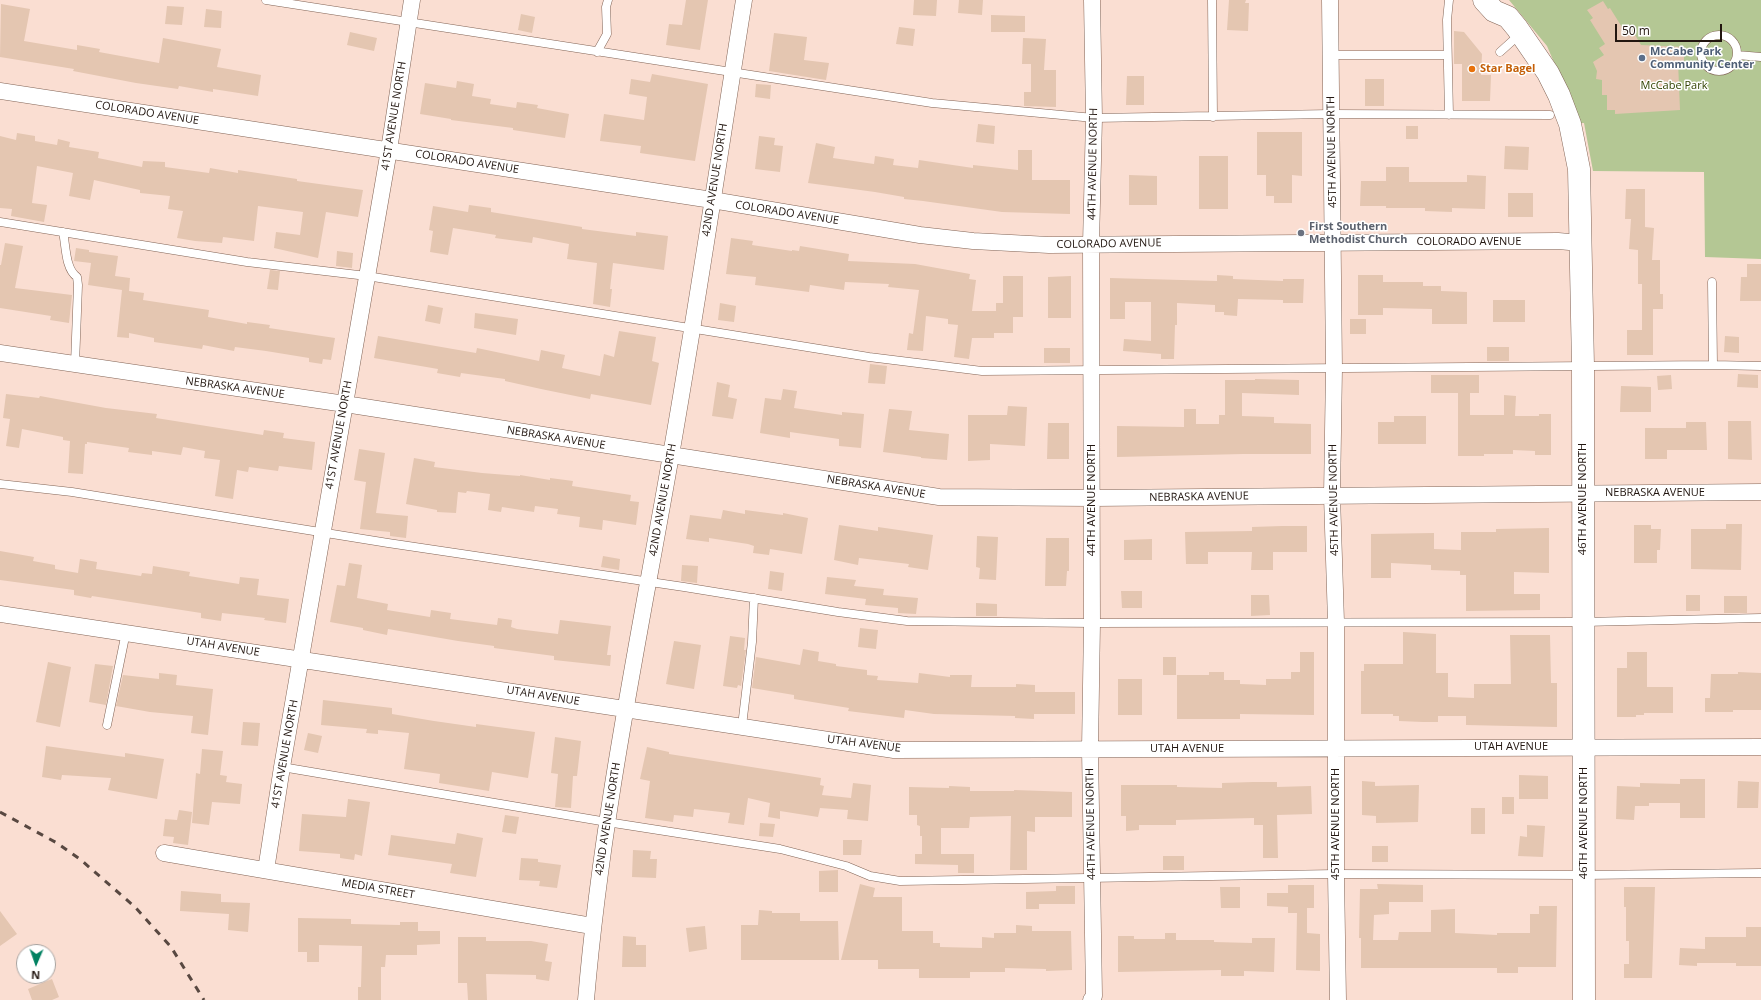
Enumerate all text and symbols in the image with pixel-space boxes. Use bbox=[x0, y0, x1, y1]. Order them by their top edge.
scale bar bbox=[1617, 16, 1724, 42]
text: 50 m bbox=[1622, 22, 1650, 39]
place label: McCabe Park Community Center bbox=[1650, 45, 1754, 71]
marker: McCabe Park Community Center bbox=[1637, 53, 1647, 63]
street label: 41ST AVENUE NORTH bbox=[379, 61, 409, 171]
place label: Star Bagel bbox=[1480, 62, 1535, 76]
marker: Star Bagel bbox=[1467, 64, 1477, 74]
park label: McCabe Park bbox=[1641, 79, 1707, 93]
street label: 45TH AVENUE NORTH bbox=[1324, 96, 1340, 208]
street label: COLORADO AVENUE bbox=[94, 98, 200, 128]
street label: 44TH AVENUE NORTH bbox=[1085, 108, 1101, 220]
street label: 42ND AVENUE NORTH bbox=[700, 122, 730, 238]
street label: COLORADO AVENUE bbox=[414, 147, 520, 177]
street label: COLORADO AVENUE bbox=[734, 198, 840, 228]
place label: First Southern Methodist Church bbox=[1309, 220, 1407, 246]
marker: First Southern Methodist Church bbox=[1296, 228, 1306, 238]
street label: COLORADO AVENUE bbox=[1417, 235, 1521, 249]
street label: COLORADO AVENUE bbox=[1056, 236, 1162, 252]
street label: NEBRASKA AVENUE bbox=[185, 375, 285, 401]
street label: 41ST AVENUE NORTH bbox=[323, 380, 355, 490]
street label: NEBRASKA AVENUE bbox=[506, 424, 606, 452]
street label: 42ND AVENUE NORTH bbox=[647, 443, 679, 557]
street label: 46TH AVENUE NORTH bbox=[1576, 443, 1590, 555]
street label: 44TH AVENUE NORTH bbox=[1085, 444, 1099, 556]
street label: 45TH AVENUE NORTH bbox=[1326, 444, 1342, 556]
street label: NEBRASKA AVENUE bbox=[826, 473, 926, 501]
street label: NEBRASKA AVENUE bbox=[1605, 486, 1705, 500]
street label: NEBRASKA AVENUE bbox=[1149, 490, 1249, 504]
street label: UTAH AVENUE bbox=[185, 635, 261, 659]
street label: UTAH AVENUE bbox=[505, 684, 581, 708]
street label: 41ST AVENUE NORTH bbox=[269, 699, 301, 809]
street label: UTAH AVENUE bbox=[826, 733, 902, 755]
street label: UTAH AVENUE bbox=[1474, 740, 1548, 754]
street label: UTAH AVENUE bbox=[1150, 742, 1224, 756]
street label: 42ND AVENUE NORTH bbox=[593, 761, 623, 877]
street label: 46TH AVENUE NORTH bbox=[1577, 767, 1591, 879]
street label: 44TH AVENUE NORTH bbox=[1083, 768, 1099, 880]
street label: 45TH AVENUE NORTH bbox=[1329, 768, 1343, 880]
street label: MEDIA STREET bbox=[340, 876, 416, 902]
north arrow bbox=[16, 944, 56, 984]
text: N bbox=[31, 968, 40, 983]

